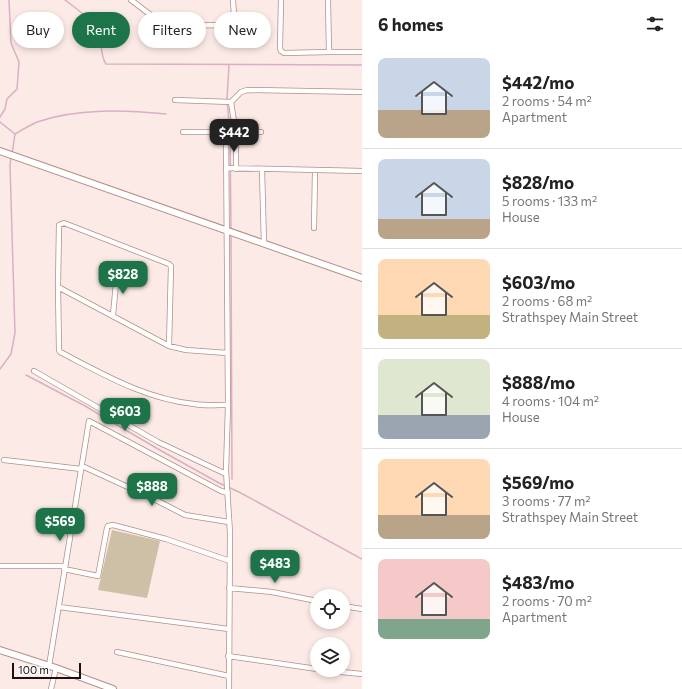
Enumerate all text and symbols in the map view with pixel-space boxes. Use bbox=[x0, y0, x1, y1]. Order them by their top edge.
chip: Buy bbox=[12, 12, 64, 48]
chip: Rent bbox=[72, 12, 130, 48]
chip: Filters bbox=[138, 12, 206, 48]
chip: New bbox=[214, 12, 271, 48]
icon: filters bbox=[644, 13, 666, 35]
text: 6 homes bbox=[378, 14, 443, 35]
text: $442/mo bbox=[502, 72, 574, 93]
icon: home bbox=[410, 74, 458, 122]
text: 2 rooms · 54 m² bbox=[502, 93, 592, 109]
text: Apartment bbox=[502, 109, 567, 125]
pin: $442 bbox=[210, 119, 258, 153]
text: $442 bbox=[219, 124, 249, 140]
text: $828/mo bbox=[502, 172, 574, 193]
icon: home bbox=[410, 175, 458, 223]
text: 5 rooms · 133 m² bbox=[502, 193, 597, 209]
text: House bbox=[502, 209, 540, 225]
pin: $828 bbox=[99, 261, 147, 295]
text: $828 bbox=[108, 266, 138, 282]
text: $603/mo bbox=[502, 272, 575, 293]
icon: home bbox=[410, 275, 458, 323]
text: 2 rooms · 68 m² bbox=[502, 293, 592, 309]
text: Strathspey Main Street bbox=[502, 309, 638, 325]
text: $888/mo bbox=[502, 372, 575, 393]
icon: home bbox=[410, 375, 458, 423]
text: 4 rooms · 104 m² bbox=[502, 393, 599, 409]
pin: $603 bbox=[101, 398, 149, 432]
text: $603 bbox=[109, 403, 141, 419]
text: House bbox=[502, 409, 540, 425]
text: $569/mo bbox=[502, 472, 574, 493]
pin: $888 bbox=[128, 473, 176, 507]
icon: home bbox=[410, 475, 458, 523]
text: $888 bbox=[136, 478, 168, 494]
text: 3 rooms · 77 m² bbox=[502, 493, 591, 509]
pin: $569 bbox=[36, 508, 84, 542]
text: Strathspey Main Street bbox=[502, 509, 638, 525]
text: $569 bbox=[45, 513, 75, 529]
pin: $483 bbox=[251, 550, 299, 584]
text: $483 bbox=[260, 555, 290, 571]
text: $483/mo bbox=[502, 572, 574, 593]
icon: home bbox=[410, 575, 458, 623]
map controls bbox=[310, 589, 350, 677]
button: locate bbox=[310, 589, 350, 629]
text: 2 rooms · 70 m² bbox=[502, 593, 592, 609]
text: Apartment bbox=[502, 609, 567, 625]
button: layers bbox=[310, 637, 350, 677]
scale bar bbox=[12, 661, 81, 680]
text: 100 m bbox=[18, 663, 49, 676]

